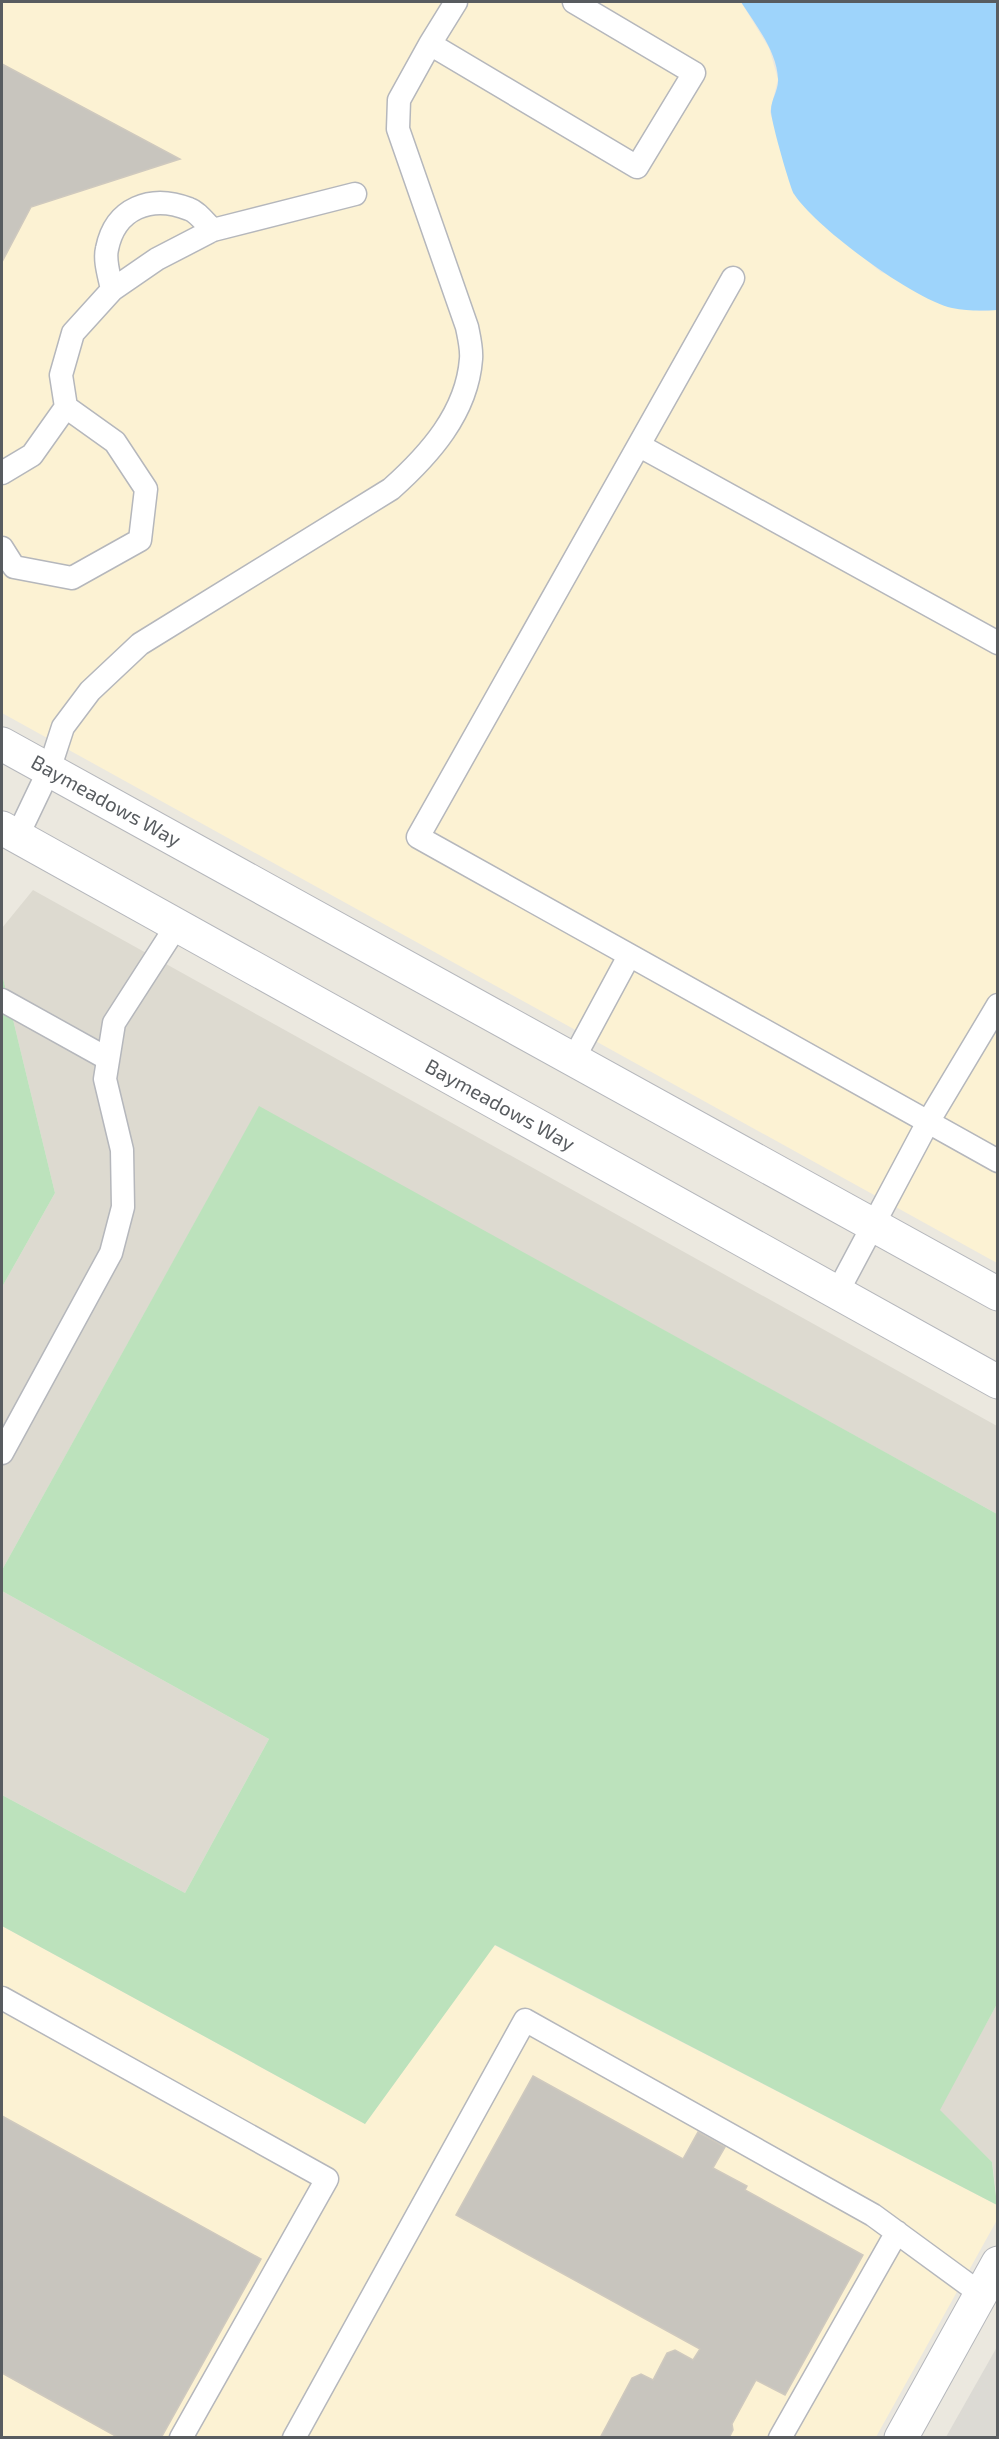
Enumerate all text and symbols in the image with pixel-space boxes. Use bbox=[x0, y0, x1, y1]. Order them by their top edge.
street label: Baymeadows Way bbox=[28, 749, 186, 851]
street label: Baymeadows Way bbox=[422, 1053, 580, 1155]

